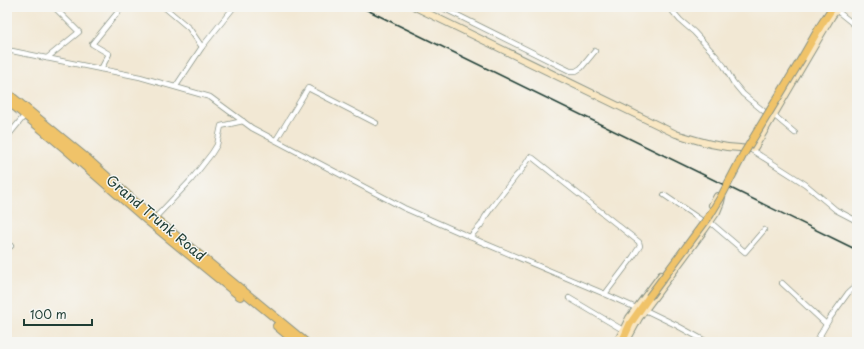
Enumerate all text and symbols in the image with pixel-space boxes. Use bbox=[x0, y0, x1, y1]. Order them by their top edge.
street label: Grand Trunk Road bbox=[102, 170, 211, 266]
scale bar bbox=[24, 301, 92, 327]
text: 100 m bbox=[30, 305, 67, 323]

